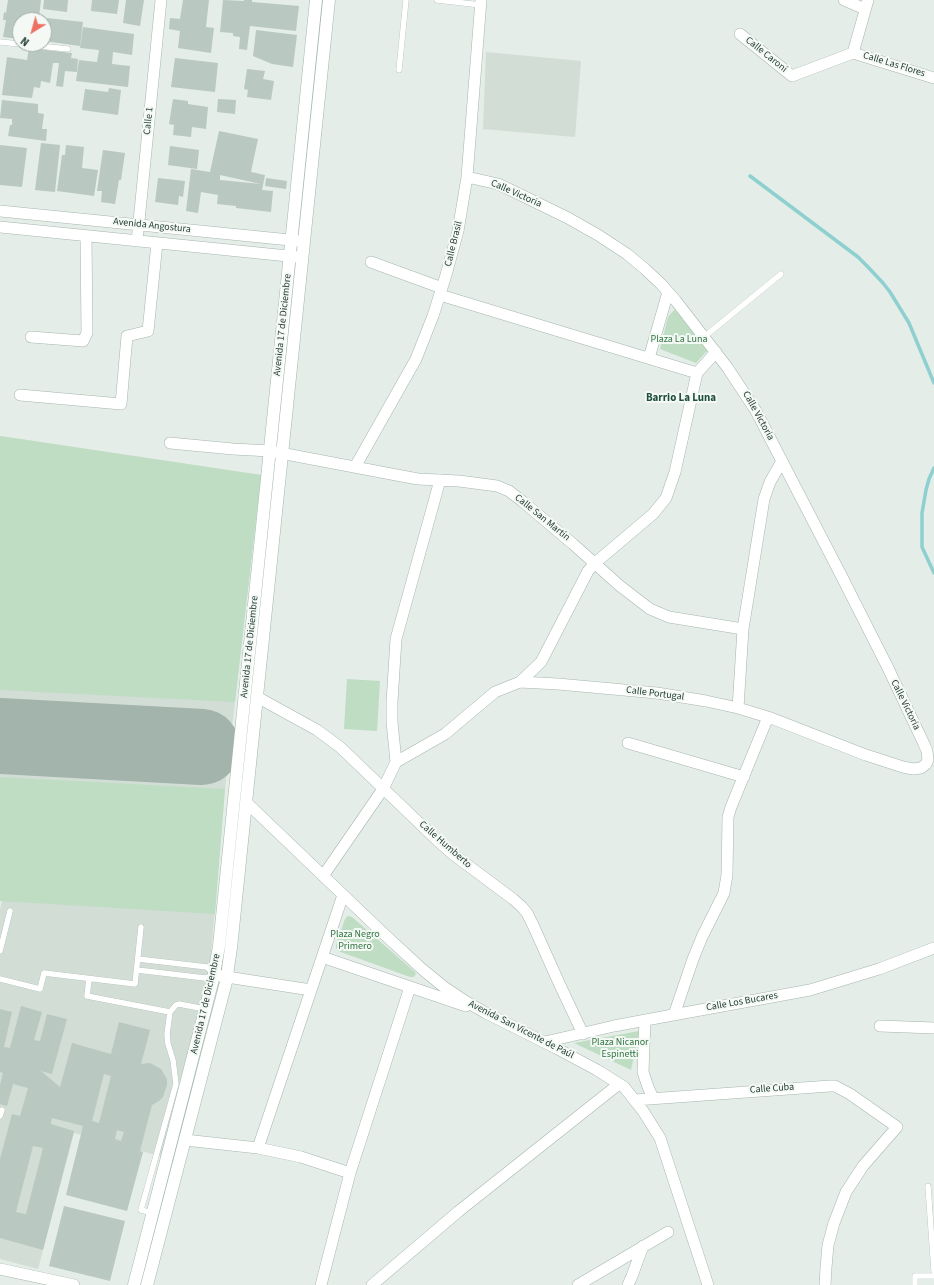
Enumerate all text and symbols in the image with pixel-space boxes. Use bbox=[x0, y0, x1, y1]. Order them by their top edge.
north arrow bbox=[12, 12, 52, 52]
text: N bbox=[18, 33, 33, 49]
street label: Calle Caroní bbox=[743, 35, 789, 75]
street label: Calle Las Flores bbox=[861, 50, 927, 80]
street label: Calle 1 bbox=[142, 107, 156, 135]
street label: Calle Victoria bbox=[489, 177, 543, 211]
street label: Avenida Angostura bbox=[113, 216, 191, 236]
street label: Calle Brasil bbox=[443, 220, 465, 268]
street label: Avenida 17 de Diciembre bbox=[272, 273, 294, 377]
park label: Plaza La Luna bbox=[651, 334, 707, 346]
street label: Calle Victoria bbox=[740, 389, 776, 443]
district label: Barrio La Luna bbox=[646, 392, 716, 406]
street label: Calle San Martín bbox=[512, 492, 572, 544]
street label: Avenida 17 de Diciembre bbox=[239, 595, 261, 699]
street label: Calle Victoria bbox=[888, 678, 922, 732]
street label: Calle Portugal bbox=[625, 684, 685, 704]
street label: Calle Humberto bbox=[416, 819, 474, 871]
park label: Plaza Negro Primero bbox=[330, 929, 380, 952]
street label: Avenida 17 de Diciembre bbox=[189, 953, 223, 1055]
street label: Calle Los Bucares bbox=[705, 990, 779, 1014]
street label: Avenida San Vicente de Paúl bbox=[466, 998, 576, 1062]
park label: Plaza Nicanor Espinetti bbox=[591, 1037, 649, 1060]
street label: Calle Cuba bbox=[749, 1081, 795, 1097]

